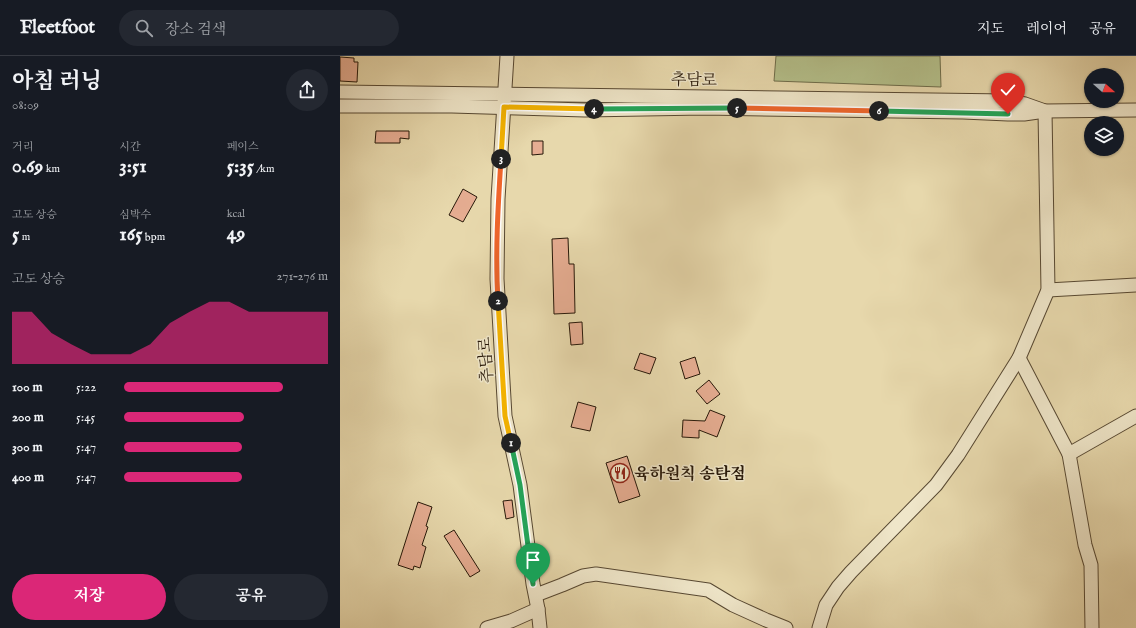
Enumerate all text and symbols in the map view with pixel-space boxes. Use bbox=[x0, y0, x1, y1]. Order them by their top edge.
search box bbox=[119, 10, 399, 46]
text: Fleetfoot bbox=[20, 16, 95, 40]
icon: search bbox=[133, 17, 155, 39]
text: 장소 검색 bbox=[165, 20, 226, 39]
text: 지도 bbox=[977, 20, 1004, 38]
text: 레이어 bbox=[1026, 20, 1067, 38]
text: 공유 bbox=[1089, 20, 1116, 38]
text: 아침 러닝 bbox=[12, 68, 102, 96]
north arrow bbox=[1084, 68, 1124, 108]
map controls bbox=[1084, 68, 1124, 156]
button: share bbox=[286, 69, 328, 111]
street label: 추담로 bbox=[671, 71, 718, 91]
pin bbox=[991, 73, 1025, 114]
icon: check bbox=[997, 79, 1019, 101]
text: 08:09 bbox=[12, 97, 39, 114]
pin: 5 bbox=[727, 98, 747, 118]
pin: 4 bbox=[584, 99, 604, 119]
text: 5 bbox=[735, 101, 739, 115]
pin: 6 bbox=[869, 101, 889, 121]
text: 4 bbox=[591, 102, 597, 116]
text: 6 bbox=[877, 104, 881, 118]
button: layers bbox=[1084, 116, 1124, 156]
text: 거리 bbox=[12, 140, 33, 154]
text: 시간 bbox=[119, 140, 141, 154]
text: 페이스 bbox=[227, 140, 259, 154]
pin: 3 bbox=[491, 149, 511, 169]
text: 3 bbox=[499, 152, 503, 166]
text: 0.69 bbox=[12, 154, 43, 179]
text: 3:51 bbox=[119, 154, 147, 179]
text: 5:35 bbox=[227, 154, 254, 179]
text: km bbox=[43, 162, 60, 176]
text: /km bbox=[254, 162, 274, 176]
text: kcal bbox=[227, 207, 245, 221]
text: 고도 상승 bbox=[12, 208, 57, 222]
text: 심박수 bbox=[119, 208, 151, 222]
text: 49 bbox=[227, 221, 245, 246]
text: 5 bbox=[12, 222, 19, 247]
text: 165 bbox=[119, 222, 142, 247]
text: m bbox=[19, 230, 30, 244]
text: bpm bbox=[142, 230, 165, 244]
text: 271–276 m bbox=[276, 268, 328, 285]
text: 고도 상승 bbox=[12, 271, 65, 288]
pin: 2 bbox=[488, 291, 508, 311]
text: 2 bbox=[495, 294, 501, 308]
street label: 추담로 bbox=[475, 335, 499, 384]
text: 100 m bbox=[12, 379, 42, 396]
text: 5:22 bbox=[76, 379, 96, 396]
text: 200 m bbox=[12, 409, 44, 426]
text: 5:45 bbox=[76, 409, 95, 426]
pin: 1 bbox=[501, 433, 521, 453]
text: 1 bbox=[509, 436, 513, 450]
text: 300 m bbox=[12, 439, 43, 456]
text: 5:47 bbox=[76, 439, 96, 456]
restaurant icon: 육하원칙 송탄점 bbox=[609, 462, 631, 484]
place label: 육하원칙 송탄점 bbox=[634, 464, 746, 485]
text: 400 m bbox=[12, 469, 44, 486]
text: 5:47 bbox=[76, 469, 96, 486]
pin bbox=[516, 543, 550, 584]
icon: arrive bbox=[522, 549, 544, 571]
button: 저장 bbox=[12, 574, 166, 620]
button: 공유 bbox=[174, 574, 328, 620]

